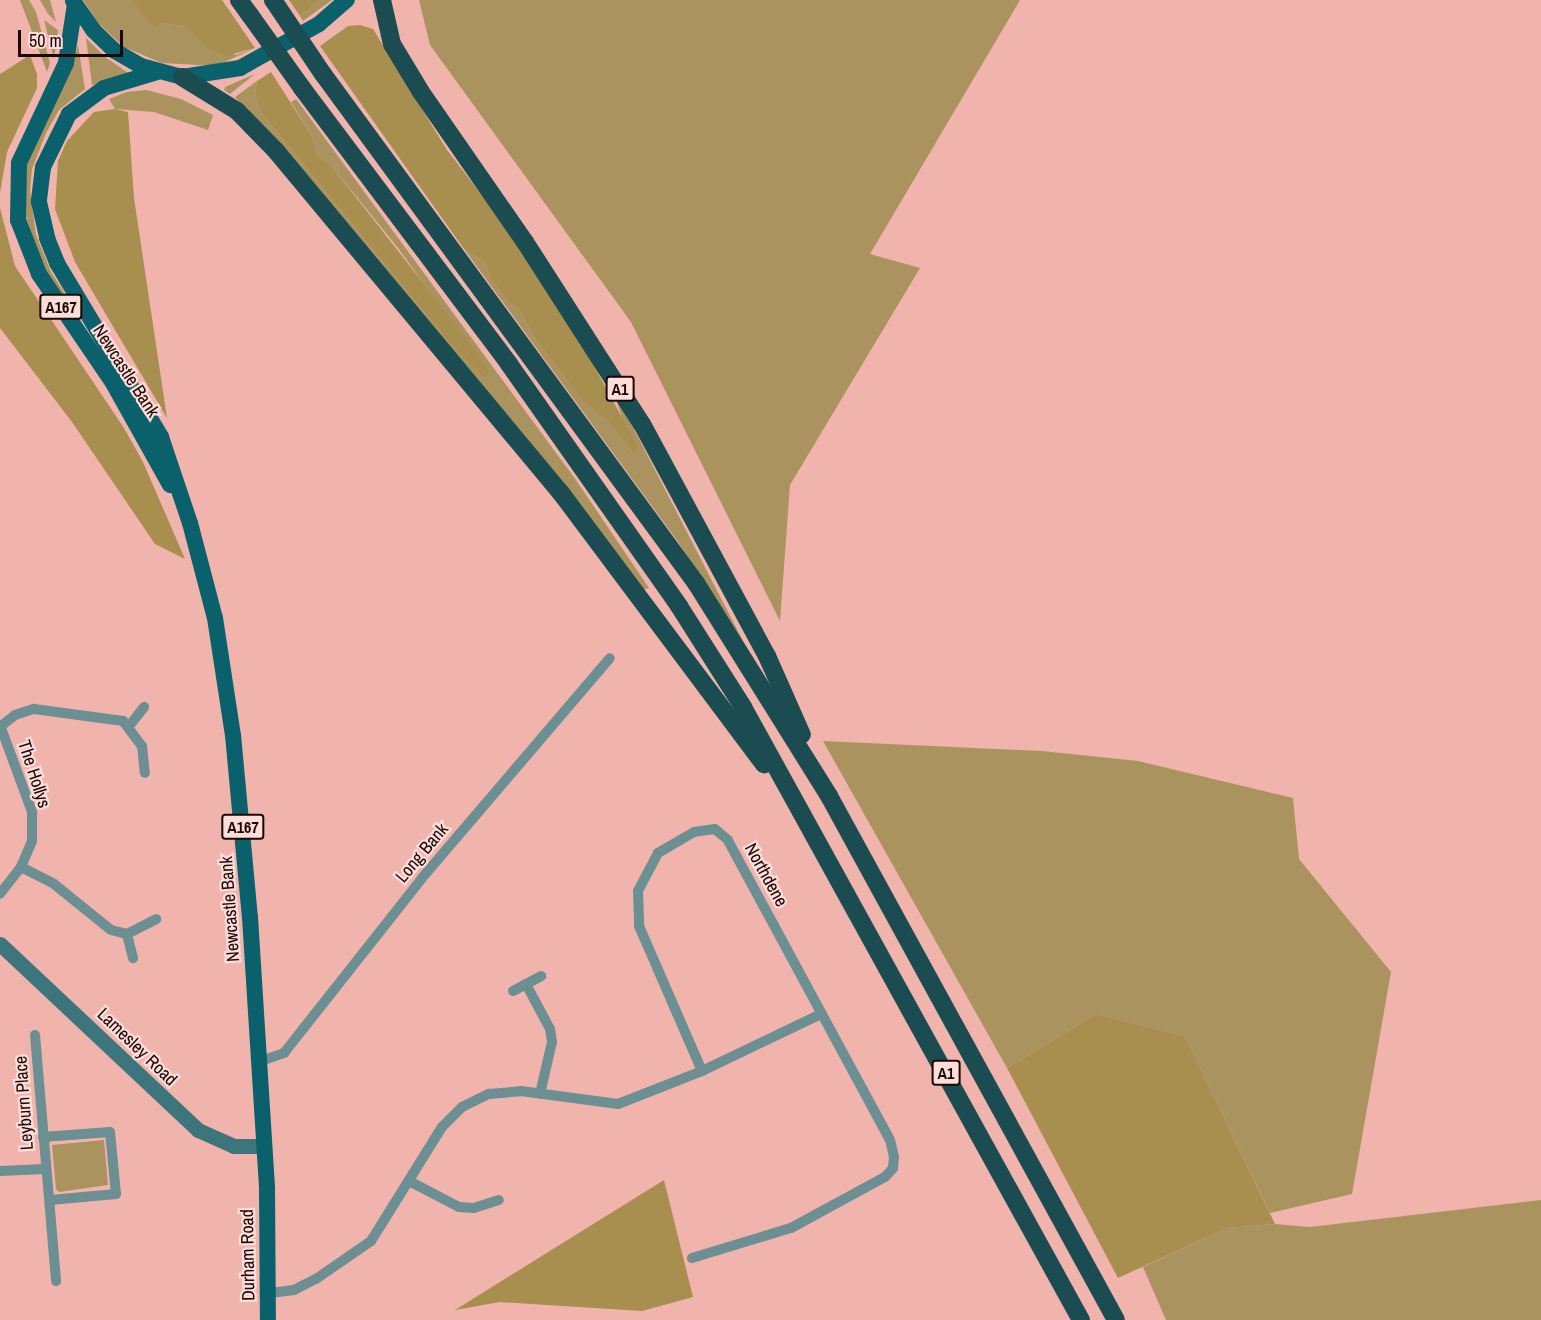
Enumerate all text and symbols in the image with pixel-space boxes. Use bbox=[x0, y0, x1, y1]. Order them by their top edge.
scale bar bbox=[21, 18, 126, 56]
text: 50 m bbox=[29, 28, 62, 53]
road number: A167 bbox=[38, 294, 84, 320]
street label: Newcastle Bank bbox=[88, 321, 164, 421]
road number: A1 bbox=[605, 376, 635, 402]
street label: The Hollys bbox=[13, 738, 55, 810]
road number: A167 bbox=[220, 814, 266, 840]
street label: Long Bank bbox=[391, 819, 453, 887]
street label: Northdene bbox=[740, 840, 792, 910]
street label: Newcastle Bank bbox=[216, 855, 244, 963]
street label: Lamesley Road bbox=[93, 1004, 181, 1090]
street label: Leyburn Place bbox=[10, 1055, 38, 1151]
road number: A1 bbox=[931, 1060, 961, 1086]
street label: Durham Road bbox=[236, 1209, 260, 1301]

